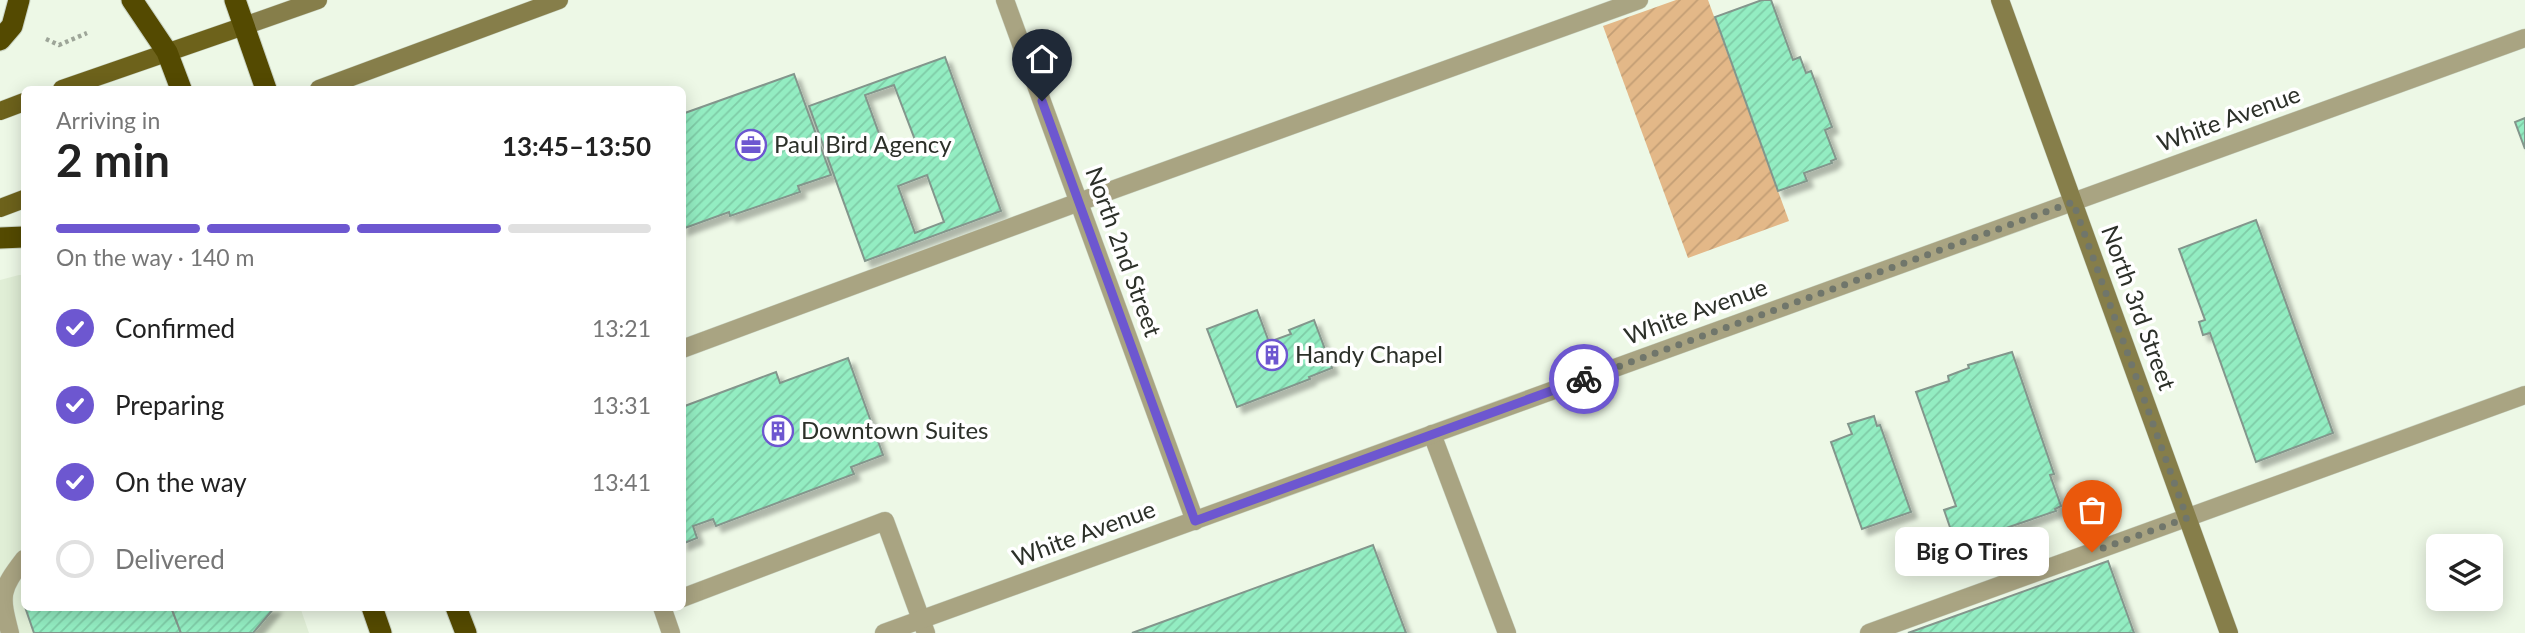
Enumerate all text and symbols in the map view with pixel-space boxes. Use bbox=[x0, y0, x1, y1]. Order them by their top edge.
pin bbox=[1012, 29, 1072, 101]
icon: home bbox=[1023, 40, 1061, 78]
street label: White Avenue bbox=[2153, 78, 2304, 157]
text: Arriving in bbox=[56, 106, 160, 134]
office icon: Paul Bird Agency bbox=[734, 128, 768, 162]
place label: Paul Bird Agency bbox=[774, 129, 952, 158]
text: 13:45–13:50 bbox=[502, 130, 651, 162]
text: 2 min bbox=[56, 132, 170, 187]
street label: North 2nd Street bbox=[1080, 163, 1169, 341]
street label: North 3rd Street bbox=[2096, 221, 2183, 394]
text: On the way · 140 m bbox=[56, 243, 255, 271]
street label: White Avenue bbox=[1620, 271, 1771, 350]
icon: check bbox=[56, 309, 94, 347]
text: Confirmed bbox=[115, 312, 235, 344]
text: 13:21 bbox=[592, 314, 651, 342]
building icon: Handy Chapel bbox=[1255, 338, 1289, 372]
place label: Handy Chapel bbox=[1295, 339, 1443, 368]
courier bbox=[1549, 344, 1619, 414]
icon: bike bbox=[1565, 360, 1603, 398]
icon: check bbox=[56, 386, 94, 424]
text: Preparing bbox=[115, 389, 224, 421]
text: 13:31 bbox=[592, 391, 651, 419]
building icon: Downtown Suites bbox=[761, 414, 795, 448]
place label: Downtown Suites bbox=[801, 415, 988, 444]
icon: check bbox=[56, 463, 94, 501]
text: On the way bbox=[115, 466, 247, 498]
text: 13:41 bbox=[592, 468, 651, 496]
pin bbox=[2062, 480, 2122, 552]
icon: bag bbox=[2073, 491, 2111, 529]
street label: White Avenue bbox=[1008, 493, 1159, 572]
callout: Big O Tires bbox=[1896, 528, 2050, 576]
map controls bbox=[2426, 534, 2503, 611]
button: layers bbox=[2426, 534, 2503, 611]
text: Big O Tires bbox=[1916, 537, 2028, 565]
text: Delivered bbox=[115, 543, 225, 575]

